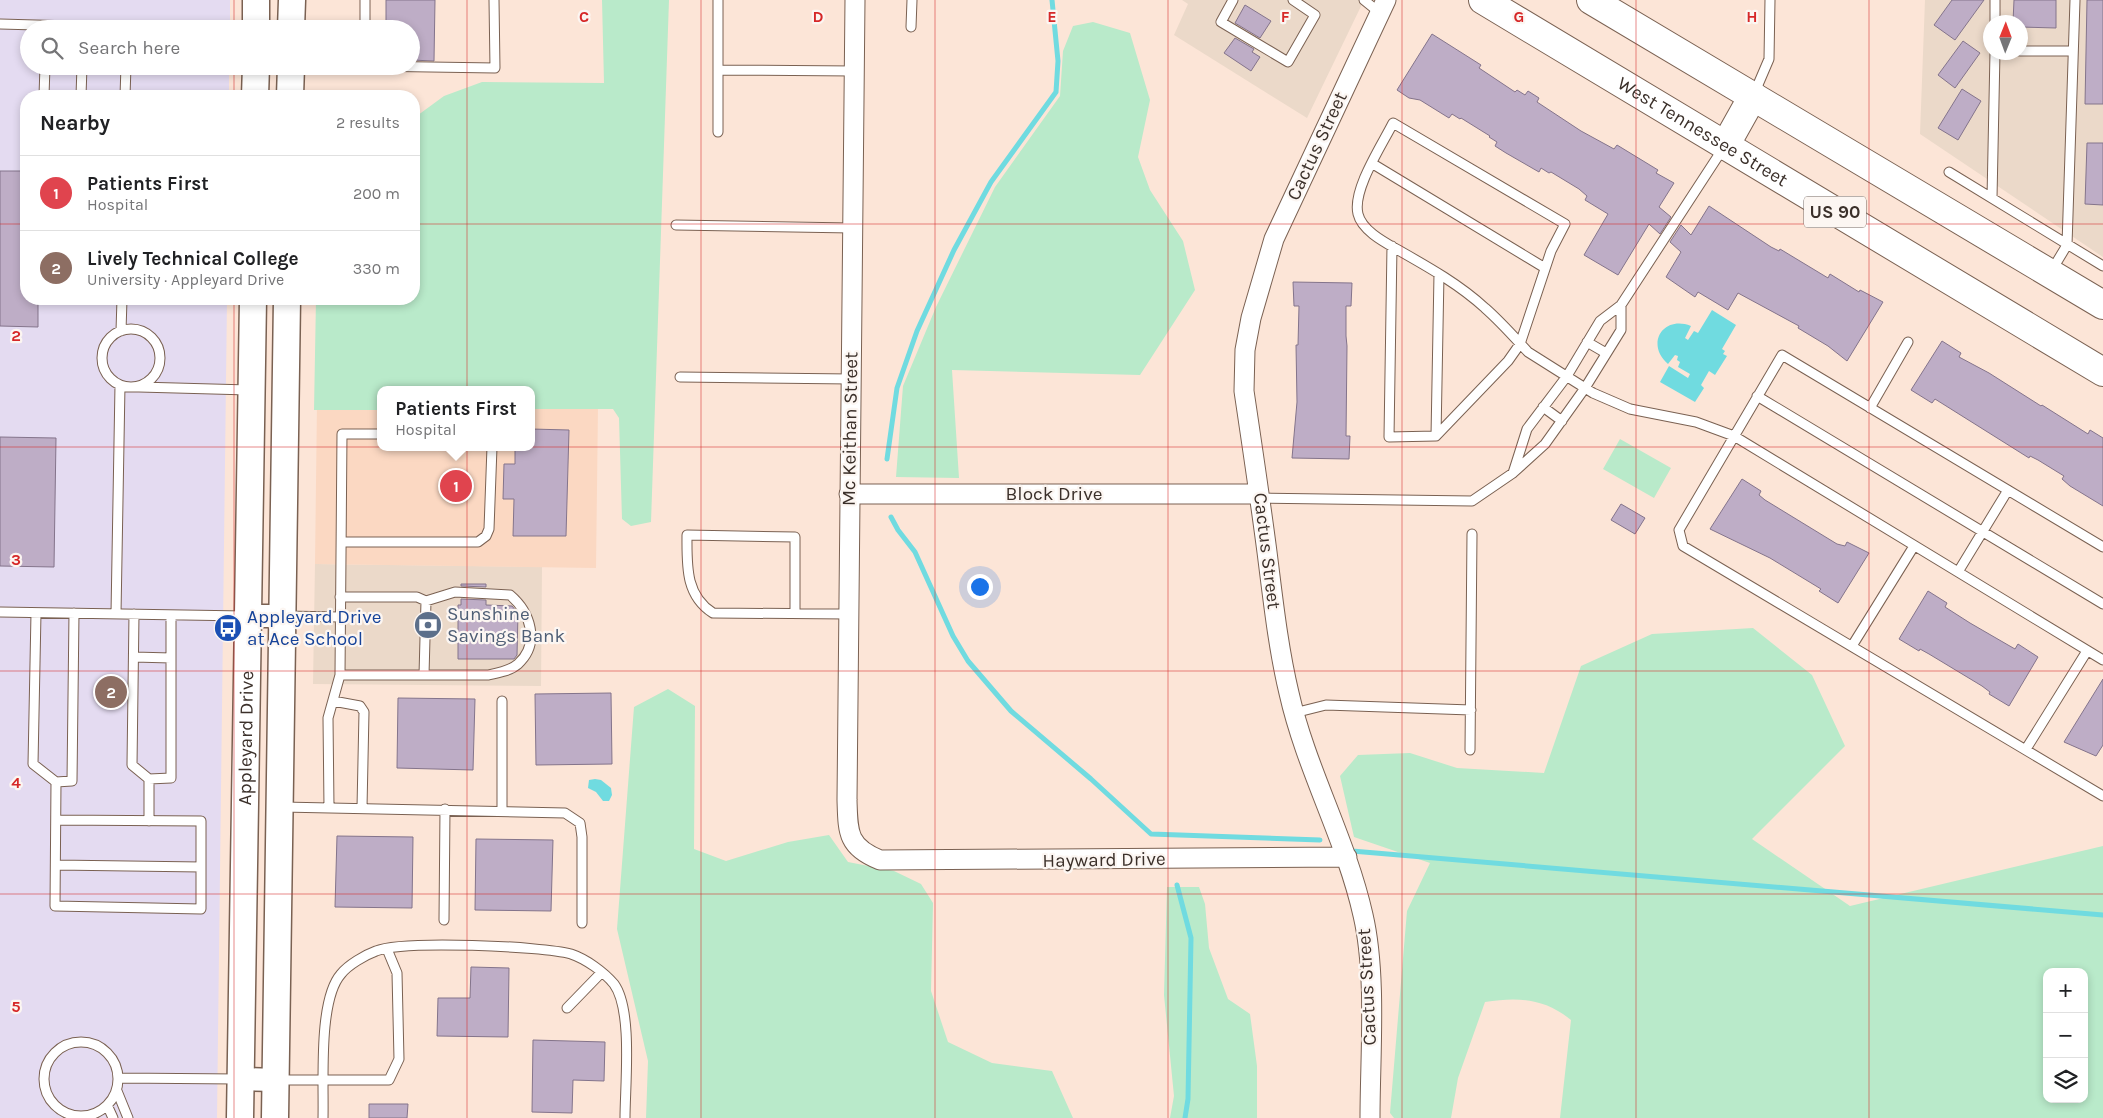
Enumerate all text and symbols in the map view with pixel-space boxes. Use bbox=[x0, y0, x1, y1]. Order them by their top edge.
text: C bbox=[579, 7, 589, 26]
text: D bbox=[813, 7, 824, 26]
text: E bbox=[1047, 7, 1057, 26]
text: F bbox=[1281, 7, 1290, 26]
text: G bbox=[1514, 7, 1524, 26]
text: H bbox=[1746, 7, 1758, 26]
north arrow bbox=[1983, 15, 2028, 60]
search box bbox=[20, 20, 420, 75]
icon: search bbox=[38, 34, 66, 62]
text: Search here bbox=[78, 37, 180, 59]
street label: West Tennessee Street bbox=[1613, 72, 1792, 191]
street label: Cactus Street bbox=[1282, 88, 1352, 204]
text: Nearby bbox=[40, 111, 110, 135]
text: 2 results bbox=[336, 113, 400, 132]
text: Patients First bbox=[87, 173, 209, 195]
text: 1 bbox=[53, 184, 59, 203]
text: 200 m bbox=[353, 184, 400, 203]
text: Hospital bbox=[87, 195, 148, 214]
road number: US 90 bbox=[1804, 196, 1866, 228]
text: Lively Technical College bbox=[87, 248, 299, 270]
text: 2 bbox=[51, 259, 61, 278]
text: 330 m bbox=[353, 259, 400, 278]
text: University · Appleyard Drive bbox=[87, 270, 284, 289]
text: 2 bbox=[11, 326, 21, 345]
street label: Mc Keithan Street bbox=[838, 352, 862, 506]
popup bbox=[377, 386, 535, 451]
text: Patients First bbox=[395, 398, 517, 420]
text: Hospital bbox=[395, 420, 456, 439]
pin: 1 bbox=[440, 467, 472, 505]
street label: Block Drive bbox=[1006, 483, 1102, 505]
street label: Cactus Street bbox=[1249, 491, 1285, 611]
text: 3 bbox=[11, 550, 21, 569]
your location bbox=[967, 574, 993, 600]
place label: Sunshine Savings Bank bbox=[447, 603, 566, 647]
place label: Appleyard Drive at Ace School bbox=[247, 606, 382, 650]
bank icon: Sunshine Savings Bank bbox=[413, 610, 443, 640]
bus stop icon: Appleyard Drive at Ace School bbox=[213, 613, 243, 643]
street label: Appleyard Drive bbox=[234, 671, 258, 806]
pin: 2 bbox=[95, 673, 127, 711]
text: 4 bbox=[11, 773, 21, 792]
street label: Hayward Drive bbox=[1042, 848, 1166, 872]
street label: Cactus Street bbox=[1353, 928, 1381, 1046]
map controls bbox=[2043, 968, 2088, 1103]
button: + bbox=[2043, 968, 2088, 1013]
text: 5 bbox=[11, 997, 21, 1016]
button: − bbox=[2043, 1013, 2088, 1058]
button: layers bbox=[2043, 1058, 2088, 1103]

